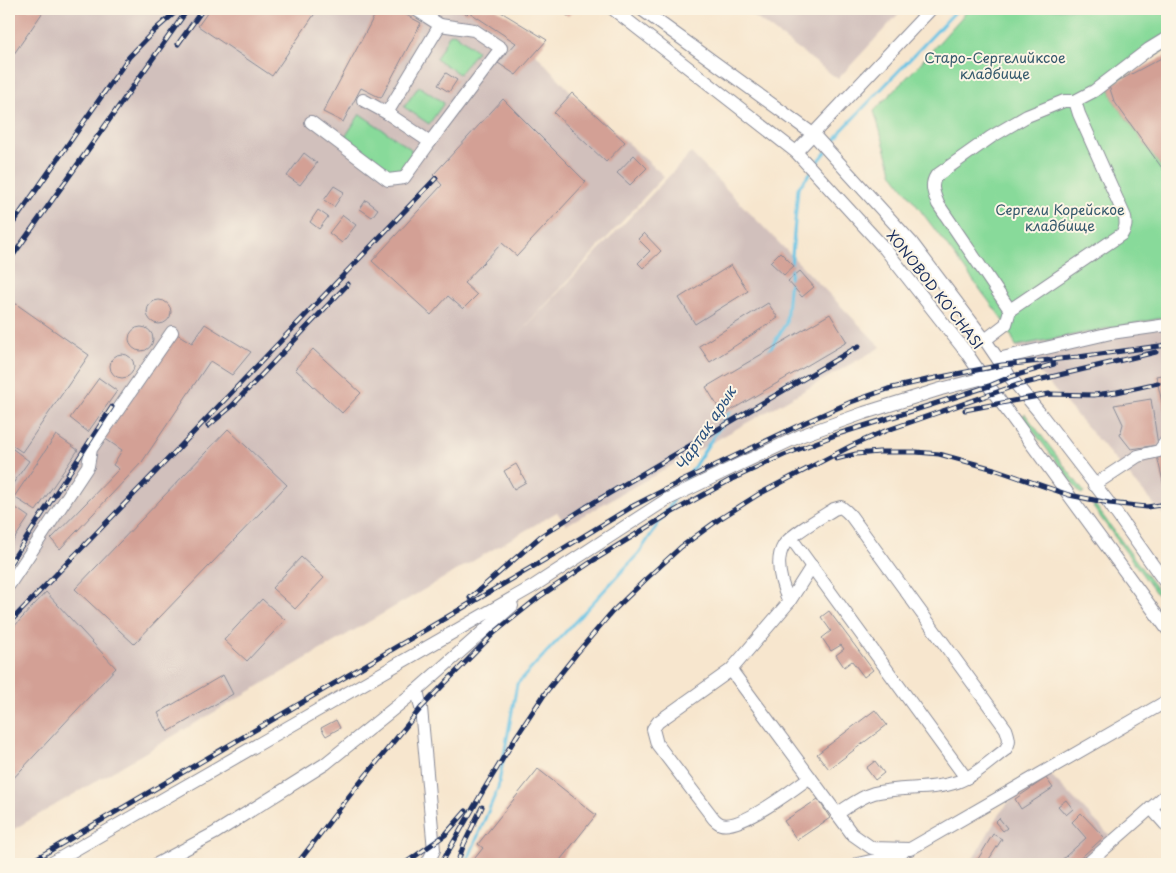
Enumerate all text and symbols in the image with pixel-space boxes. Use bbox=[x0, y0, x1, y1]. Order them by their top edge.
park label: Старо-Сергелийксое кладбище bbox=[924, 47, 1066, 84]
park label: Сергели Корейское кладбище bbox=[995, 199, 1125, 236]
street label: XONOBOD KO'CHASI bbox=[882, 226, 989, 354]
water label: Чартак арык bbox=[669, 380, 741, 475]

